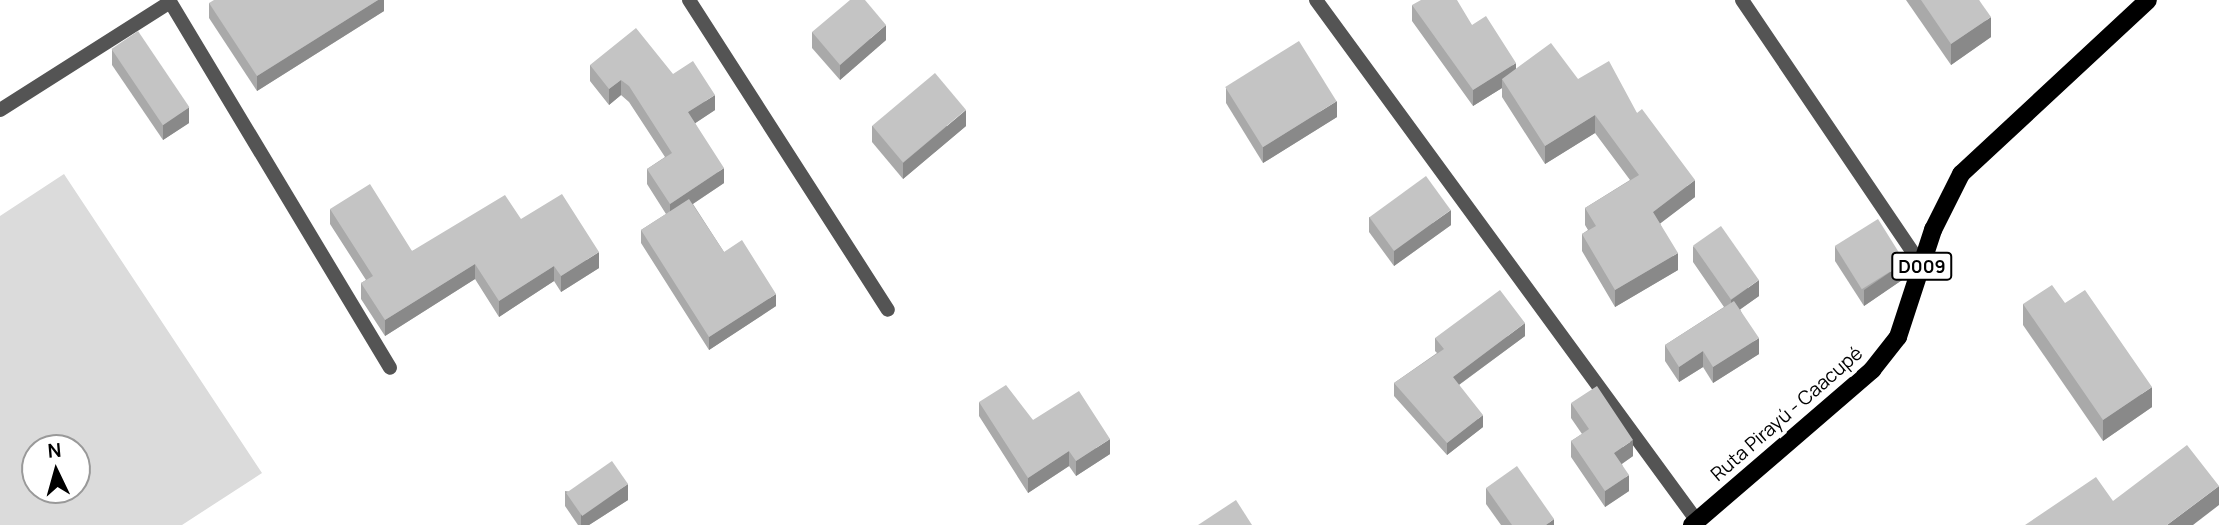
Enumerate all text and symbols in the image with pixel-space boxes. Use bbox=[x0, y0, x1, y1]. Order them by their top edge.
road number: D009 bbox=[1890, 252, 1954, 280]
street label: Ruta Pirayú - Caacupé bbox=[1707, 342, 1867, 486]
north arrow bbox=[21, 434, 91, 504]
text: N bbox=[46, 437, 62, 464]

